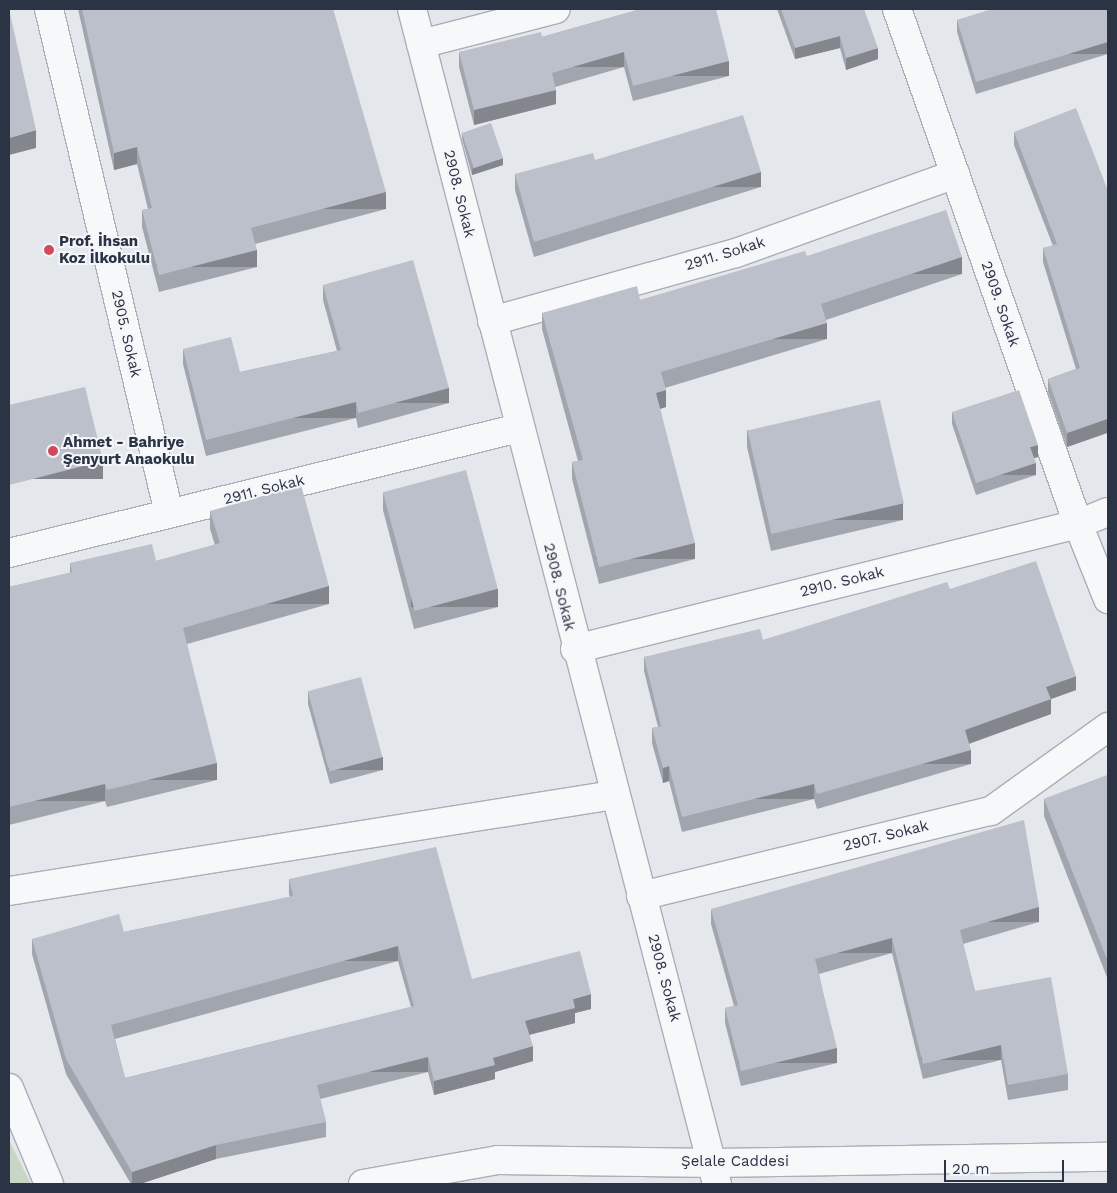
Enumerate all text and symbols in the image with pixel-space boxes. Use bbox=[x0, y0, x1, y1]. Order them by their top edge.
street label: 2908. Sokak bbox=[439, 148, 479, 240]
place label: Prof. İhsan Koz İlkokulu bbox=[59, 232, 150, 267]
street label: 2911. Sokak bbox=[683, 233, 767, 275]
marker: Prof. İhsan Koz İlkokulu bbox=[43, 244, 55, 256]
street label: 2909. Sokak bbox=[977, 259, 1023, 349]
street label: 2905. Sokak bbox=[107, 289, 145, 379]
place label: Ahmet - Bahriye Şenyurt Anaokulu bbox=[63, 433, 195, 468]
marker: Ahmet - Bahriye Şenyurt Anaokulu bbox=[47, 445, 59, 457]
street label: 2911. Sokak bbox=[222, 471, 306, 509]
street label: 2908. Sokak bbox=[539, 541, 579, 633]
street label: 2910. Sokak bbox=[798, 563, 886, 601]
street label: 2907. Sokak bbox=[842, 817, 930, 855]
street label: 2908. Sokak bbox=[644, 932, 684, 1024]
scale bar bbox=[947, 1150, 1067, 1182]
street label: Şelale Caddesi bbox=[681, 1153, 789, 1171]
text: 20 m bbox=[952, 1160, 990, 1178]

